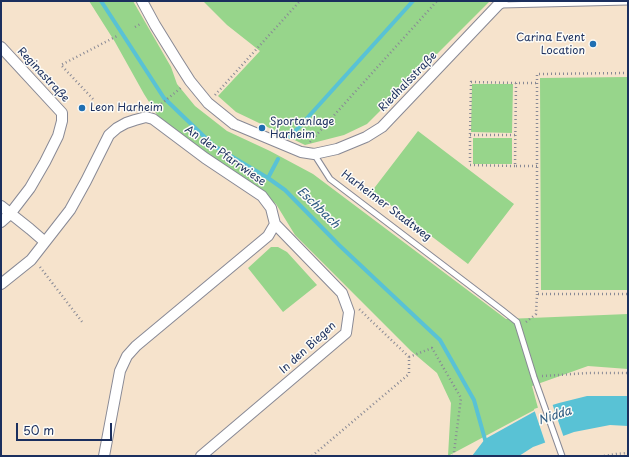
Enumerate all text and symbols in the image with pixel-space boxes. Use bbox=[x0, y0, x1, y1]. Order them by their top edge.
place label: Carina Event Location bbox=[516, 31, 585, 57]
marker: Carina Event Location bbox=[588, 39, 598, 49]
street label: Reginastraße bbox=[14, 45, 72, 105]
street label: Riedhalsstraße bbox=[376, 49, 440, 115]
place label: Leon Harheim bbox=[90, 101, 163, 115]
marker: Leon Harheim bbox=[77, 103, 87, 113]
place label: Sportanlage Harheim bbox=[270, 115, 334, 141]
street label: An der Pfarrwiese bbox=[182, 123, 268, 189]
marker: Sportanlage Harheim bbox=[257, 123, 267, 133]
street label: Harheimer Stadtweg bbox=[338, 168, 434, 244]
water label: Eschbach bbox=[294, 184, 342, 232]
street label: In den Biegen bbox=[277, 319, 339, 377]
water label: Nidda bbox=[537, 404, 573, 428]
scale bar bbox=[18, 415, 114, 441]
text: 50 m bbox=[23, 421, 54, 439]

